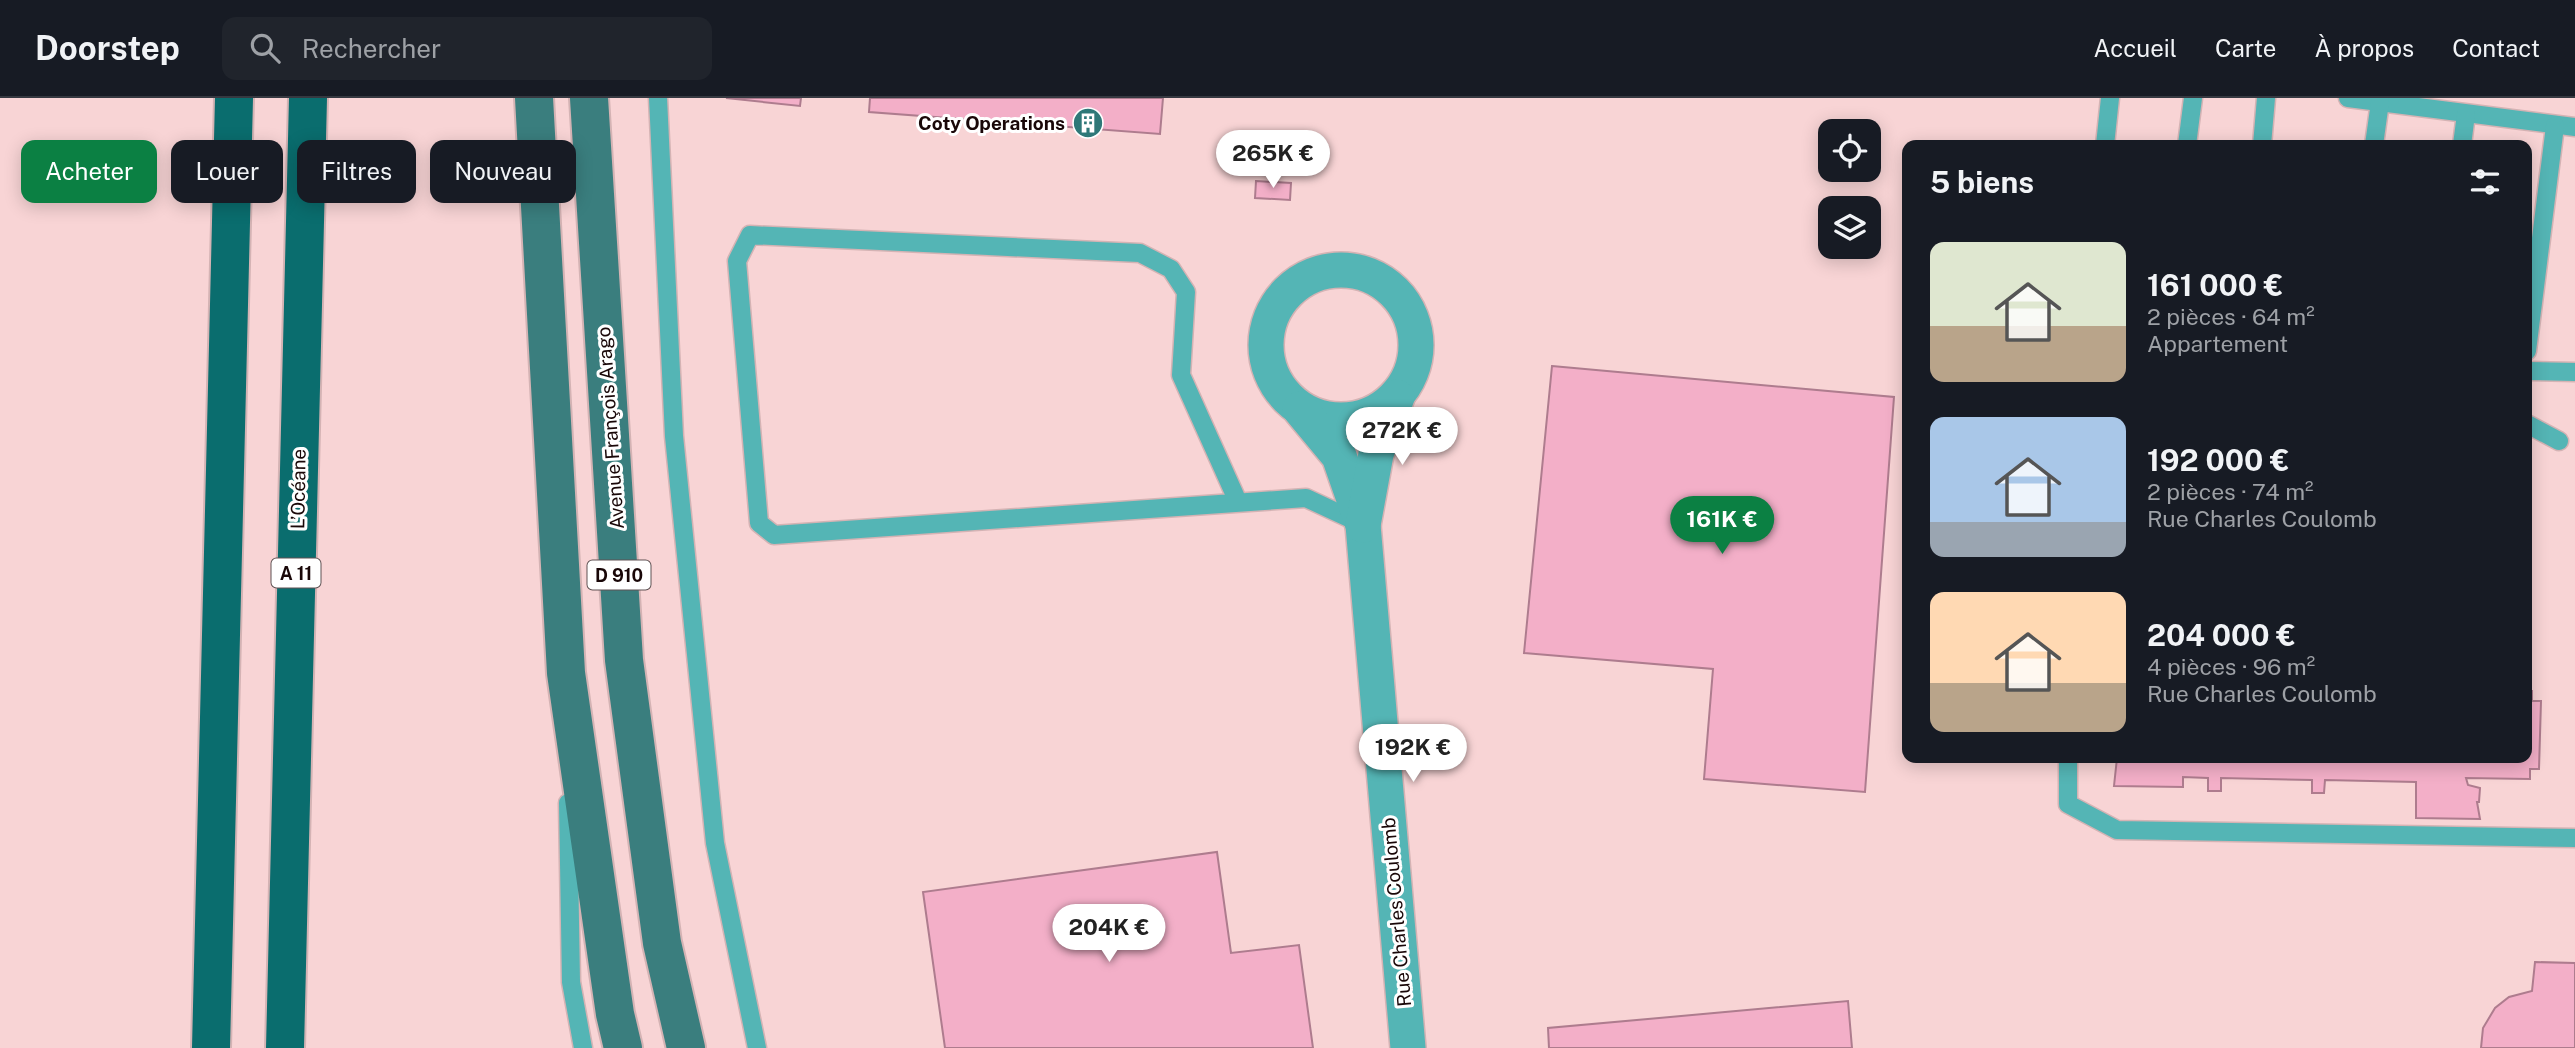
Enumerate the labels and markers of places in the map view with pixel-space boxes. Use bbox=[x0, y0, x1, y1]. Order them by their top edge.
building icon: Coty Operations bbox=[1071, 106, 1105, 140]
place label: Coty Operations bbox=[918, 112, 1065, 134]
pin: 265K € bbox=[1216, 130, 1330, 190]
pin: 272K € bbox=[1345, 408, 1459, 467]
pin: 161K € bbox=[1665, 496, 1779, 556]
pin: 192K € bbox=[1356, 724, 1470, 784]
pin: 204K € bbox=[1052, 904, 1166, 964]

